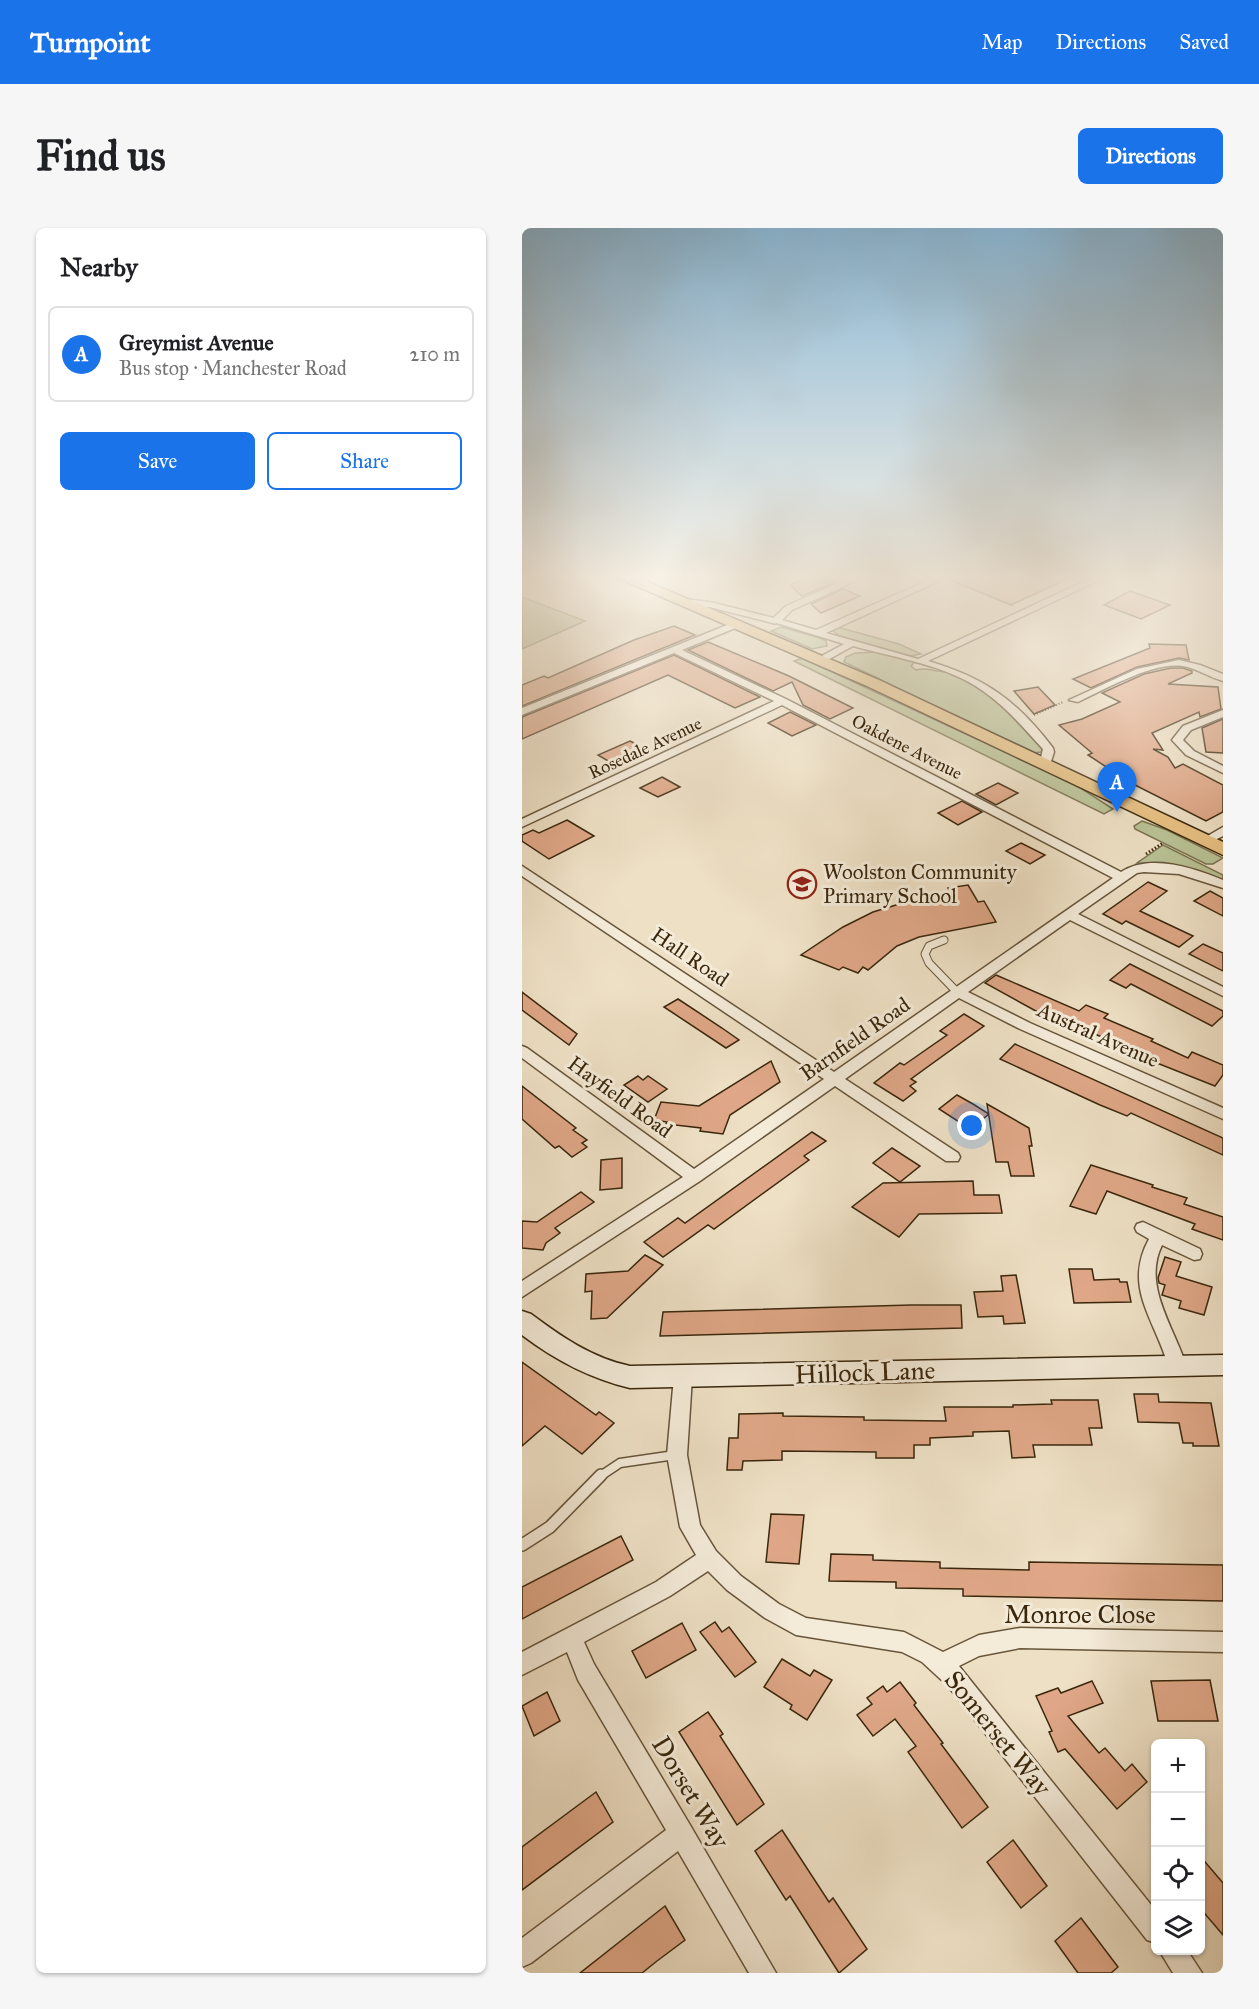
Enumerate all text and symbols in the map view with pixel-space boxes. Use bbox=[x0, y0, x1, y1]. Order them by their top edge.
text: Turnpoint bbox=[30, 25, 150, 60]
text: Map bbox=[982, 29, 1023, 55]
text: Directions bbox=[1056, 29, 1146, 55]
text: Saved bbox=[1179, 29, 1229, 55]
button: Directions bbox=[1078, 128, 1223, 184]
text: Find us bbox=[36, 130, 166, 182]
text: Nearby bbox=[60, 251, 138, 283]
text: Greymist Avenue bbox=[119, 329, 274, 356]
text: A bbox=[75, 342, 88, 366]
text: 210 m bbox=[410, 342, 460, 366]
text: Bus stop · Manchester Road bbox=[119, 356, 347, 380]
button: Save bbox=[60, 432, 255, 490]
button: Share bbox=[267, 432, 462, 490]
street label: Oakdene Avenue bbox=[848, 710, 966, 784]
street label: Rosedale Avenue bbox=[585, 712, 705, 784]
pin: A bbox=[1098, 762, 1136, 812]
place label: Woolston Community Primary School bbox=[823, 859, 1018, 909]
school or university icon: Woolston Community Primary School bbox=[786, 868, 818, 900]
street label: Hall Road bbox=[646, 922, 734, 993]
street label: Barnfield Road bbox=[795, 991, 915, 1086]
street label: Austral Avenue bbox=[1032, 996, 1163, 1073]
street label: Hayfield Road bbox=[563, 1050, 678, 1144]
your location bbox=[957, 1111, 986, 1140]
street label: Hillock Lane bbox=[794, 1354, 936, 1390]
street label: Monroe Close bbox=[1004, 1598, 1156, 1630]
street label: Somerset Way bbox=[938, 1664, 1059, 1803]
street label: Dorset Way bbox=[645, 1730, 737, 1854]
map controls bbox=[1151, 1739, 1205, 1955]
button: + bbox=[1151, 1739, 1205, 1793]
button: − bbox=[1151, 1793, 1205, 1847]
button: locate bbox=[1151, 1847, 1205, 1901]
button: layers bbox=[1151, 1901, 1205, 1955]

